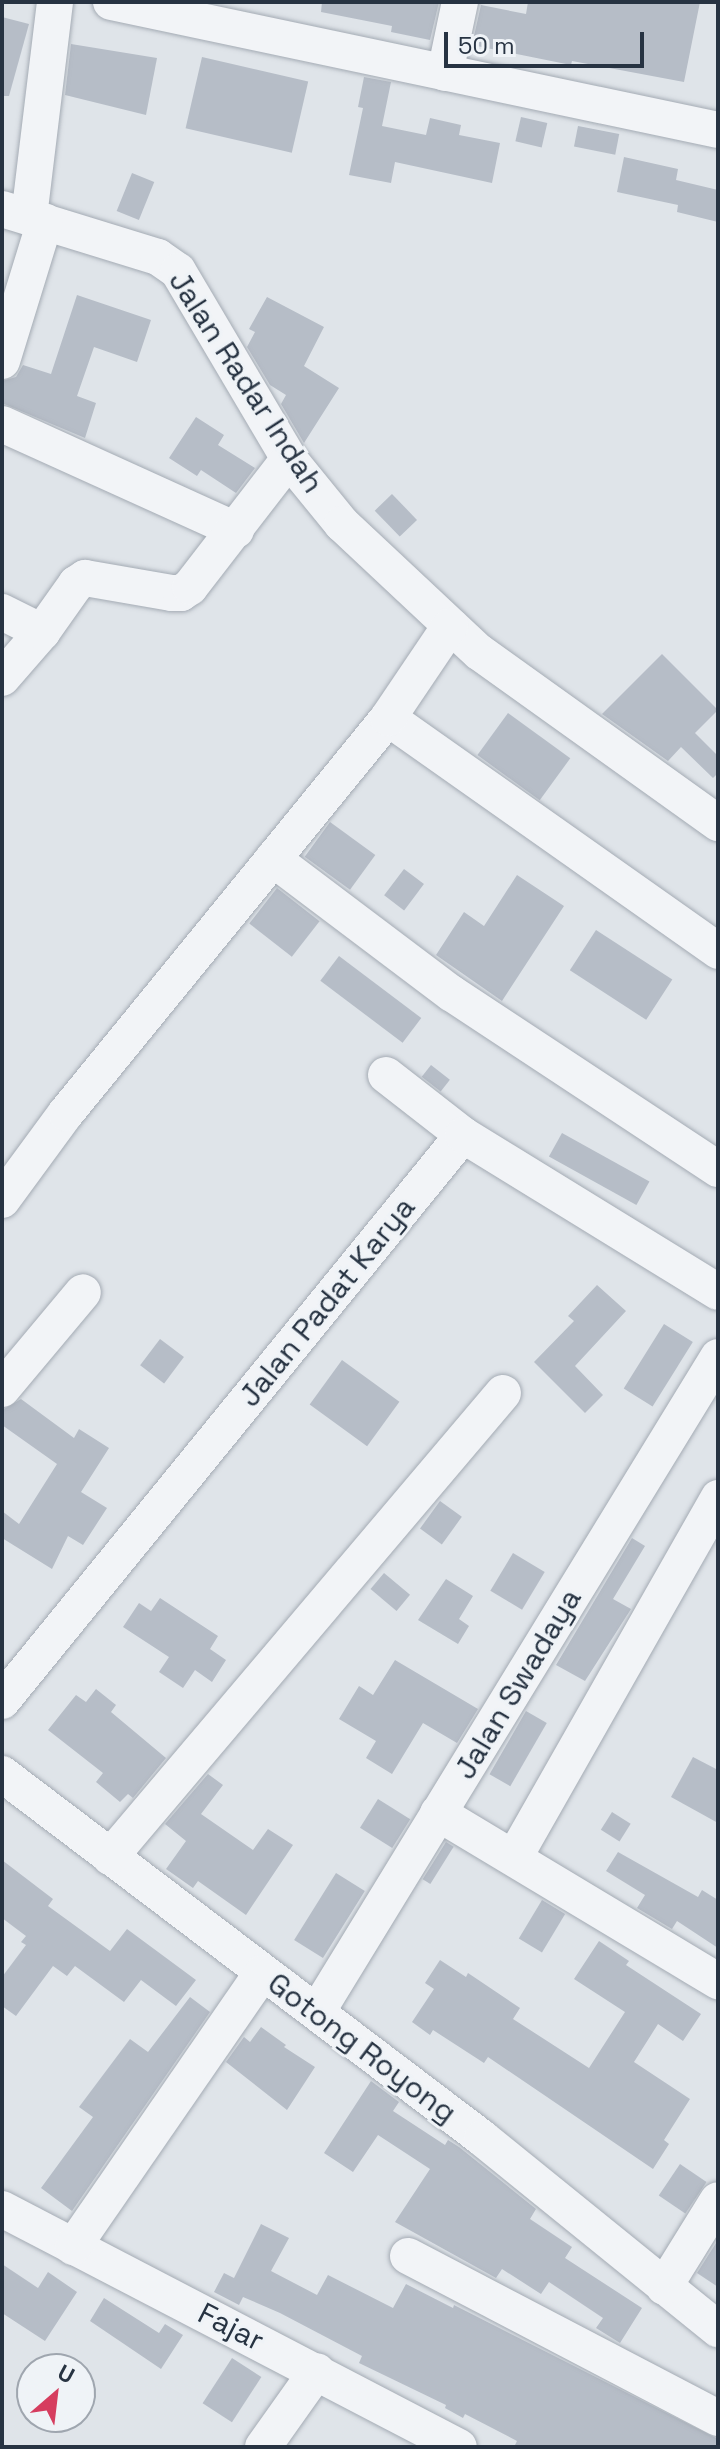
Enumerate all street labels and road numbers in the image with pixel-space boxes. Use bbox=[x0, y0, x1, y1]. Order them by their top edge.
street label: Jalan Radar Indah bbox=[161, 264, 331, 500]
street label: Jalan Padat Karya bbox=[231, 1190, 423, 1414]
street label: Jalan Swadaya bbox=[447, 1582, 589, 1786]
street label: Gotong Royong bbox=[261, 1965, 463, 2131]
street label: Fajar bbox=[192, 2295, 270, 2359]

